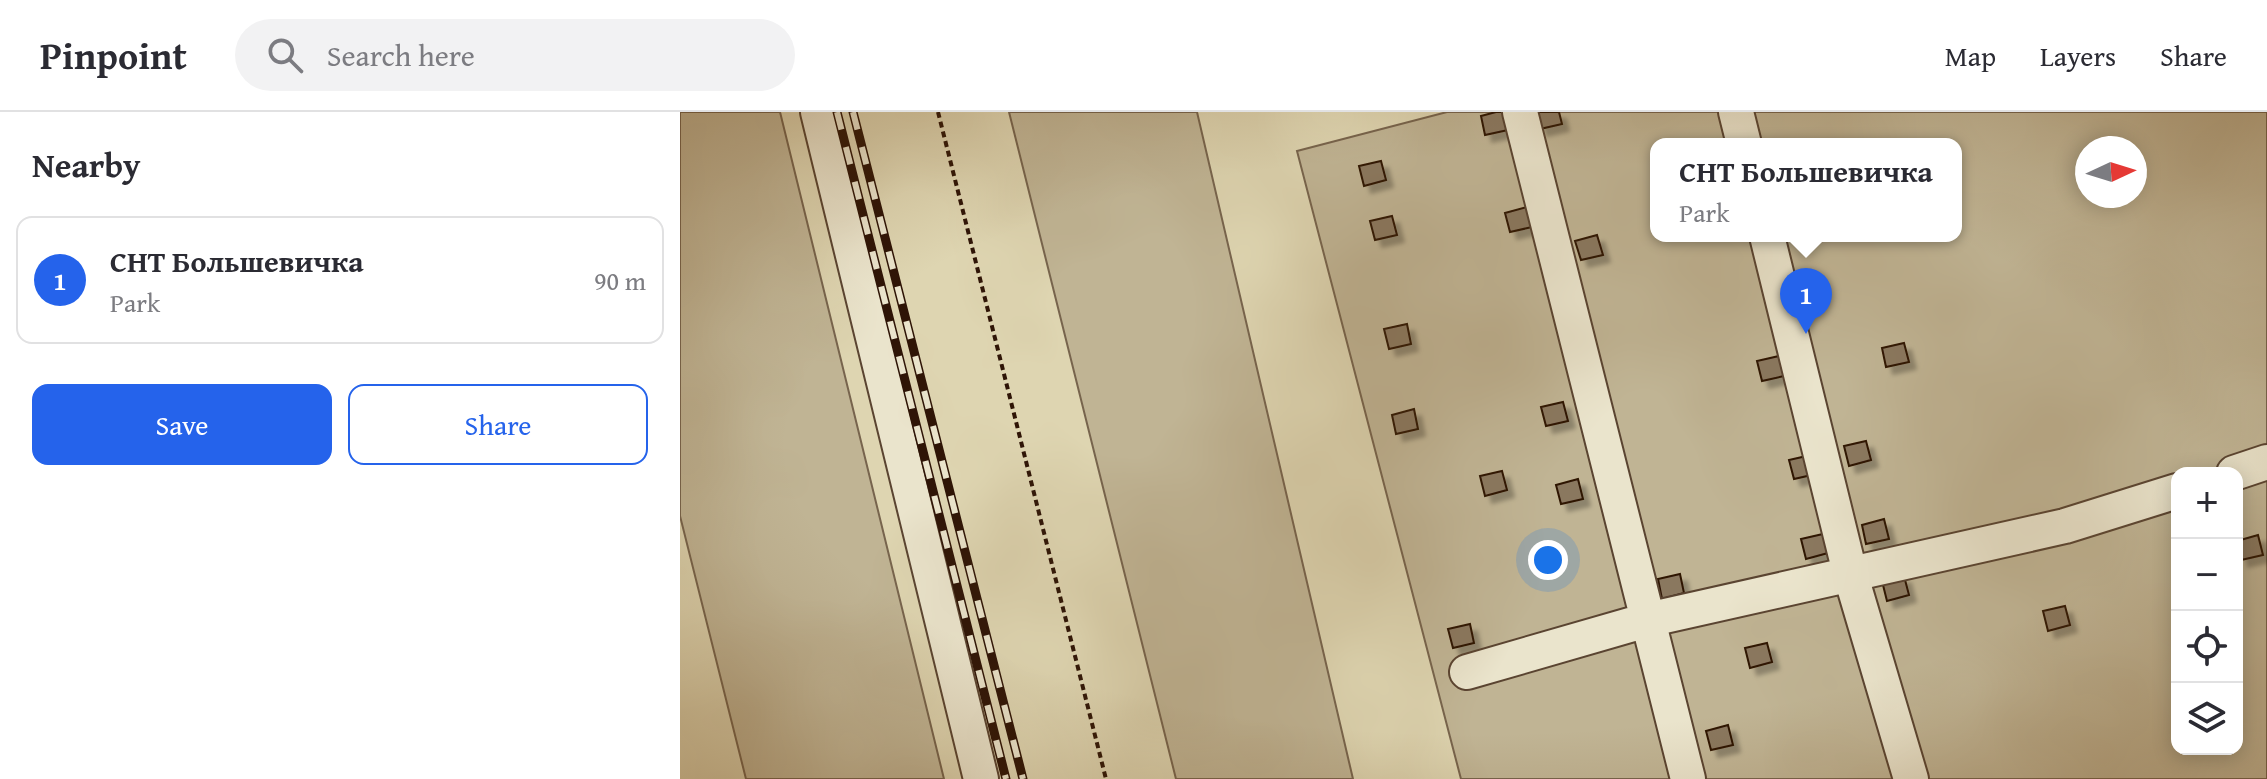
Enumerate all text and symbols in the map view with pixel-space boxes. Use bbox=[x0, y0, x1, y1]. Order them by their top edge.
search box bbox=[235, 19, 795, 91]
text: Pinpoint bbox=[40, 27, 187, 83]
icon: search bbox=[263, 33, 307, 77]
text: Search here bbox=[327, 33, 475, 77]
text: Map bbox=[1945, 35, 1996, 76]
text: Layers bbox=[2040, 35, 2116, 76]
text: Share bbox=[2160, 35, 2227, 76]
north arrow bbox=[2075, 136, 2147, 208]
popup bbox=[1650, 138, 1962, 242]
text: Nearby bbox=[32, 140, 141, 189]
text: СНТ Большевичка bbox=[1679, 149, 1933, 193]
text: Park bbox=[1679, 193, 1729, 232]
text: СНТ Большевичка bbox=[110, 239, 364, 283]
text: 1 bbox=[53, 261, 67, 300]
text: 90 m bbox=[594, 261, 646, 300]
pin: 1 bbox=[1780, 268, 1832, 334]
text: Park bbox=[110, 283, 160, 322]
button: Save bbox=[32, 384, 332, 465]
button: Share bbox=[348, 384, 648, 465]
map controls bbox=[2171, 467, 2243, 755]
button: + bbox=[2171, 467, 2243, 539]
button: − bbox=[2171, 539, 2243, 611]
your location bbox=[1528, 540, 1568, 580]
button: locate bbox=[2171, 611, 2243, 683]
button: layers bbox=[2171, 683, 2243, 755]

